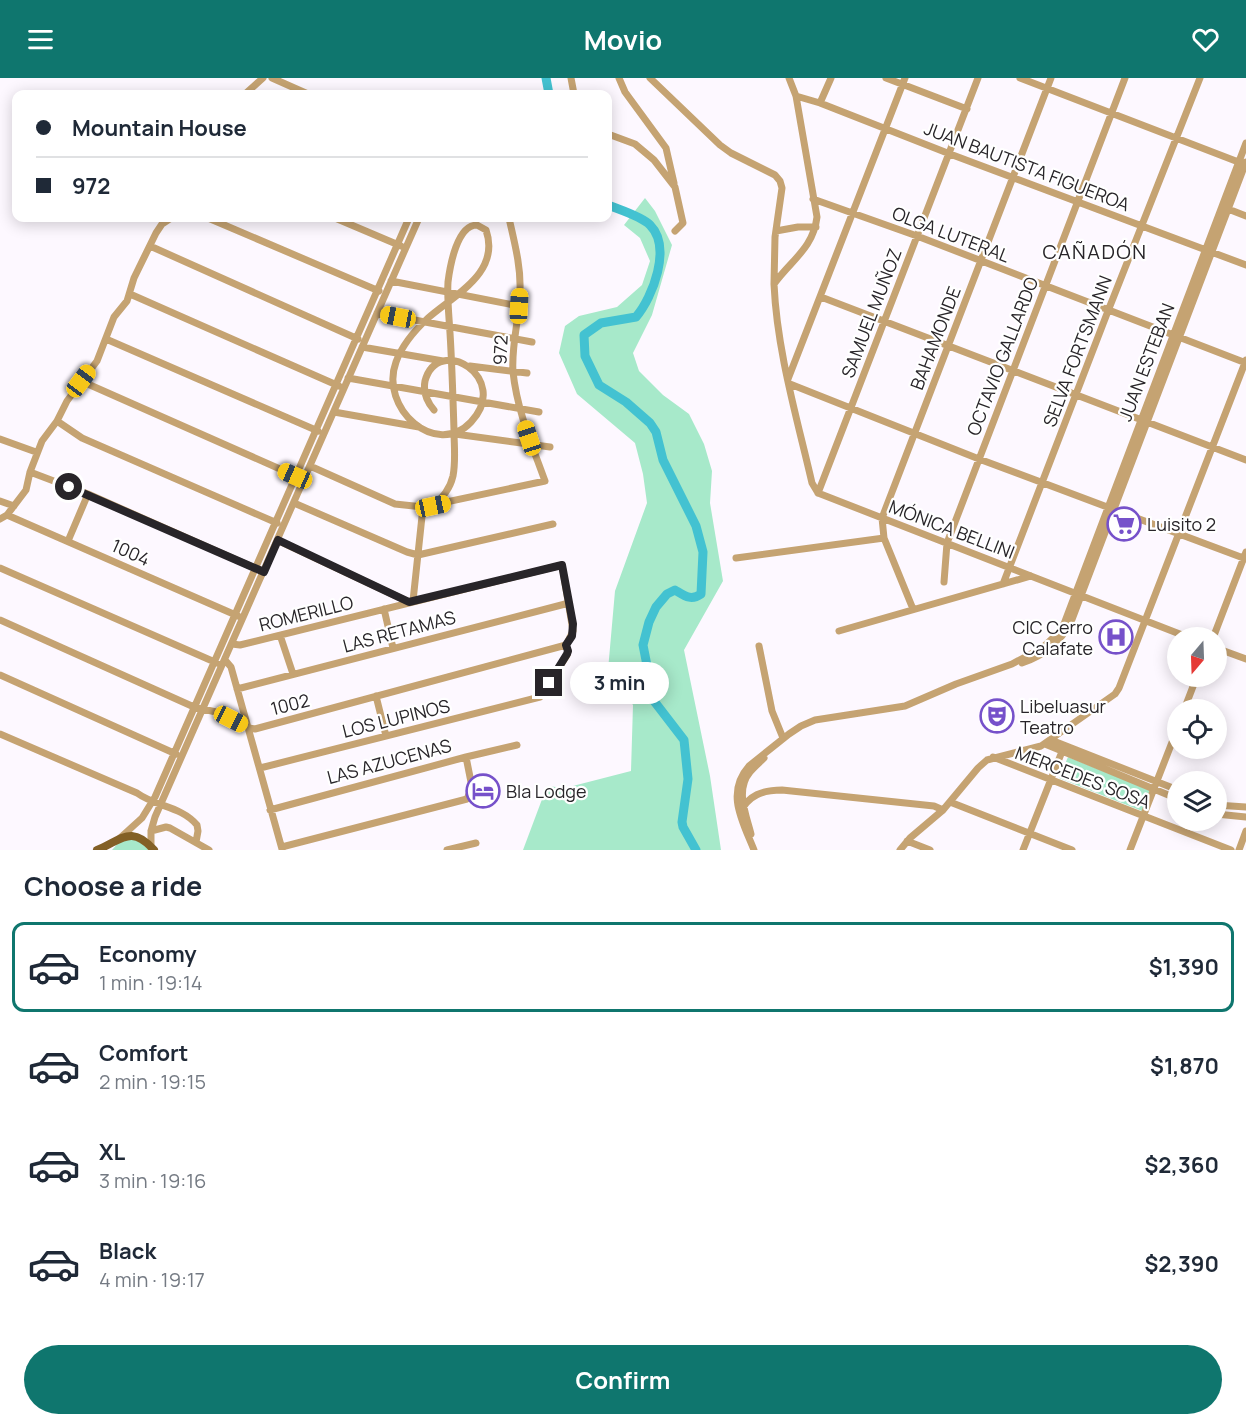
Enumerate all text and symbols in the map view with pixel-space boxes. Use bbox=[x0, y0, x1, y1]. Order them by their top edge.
text: Movio bbox=[584, 21, 662, 58]
icon: menu bbox=[24, 23, 57, 56]
icon: heart bbox=[1189, 23, 1222, 56]
text: Mountain House bbox=[72, 113, 247, 143]
street label: JUAN BAUTISTA FIGUEROA bbox=[921, 116, 1134, 217]
text: 972 bbox=[72, 171, 110, 201]
street label: OLGA LUTERAL bbox=[889, 201, 1013, 267]
district label: CAÑADÓN bbox=[1042, 238, 1148, 265]
street label: SAMUEL MUÑOZ bbox=[835, 245, 907, 381]
street label: SELVA FORTSMANN bbox=[1037, 272, 1117, 430]
street label: OCTAVIO GALLARDO bbox=[961, 273, 1043, 439]
street label: BAHAMONDE bbox=[904, 283, 966, 393]
car bbox=[509, 288, 529, 324]
street label: JUAN ESTEBAN bbox=[1113, 300, 1179, 424]
car bbox=[379, 305, 417, 329]
street label: 972 bbox=[487, 334, 513, 366]
car bbox=[63, 361, 99, 401]
car bbox=[515, 418, 543, 458]
car bbox=[275, 460, 315, 492]
route start bbox=[55, 473, 82, 500]
car bbox=[414, 493, 452, 519]
street label: MÓNICA BELLINI bbox=[886, 494, 1018, 564]
supermarket icon: Luisito 2 bbox=[1106, 506, 1142, 542]
place label: Luisito 2 bbox=[1147, 512, 1216, 536]
street label: 1004 bbox=[108, 533, 154, 571]
street label: ROMERILLO bbox=[256, 590, 356, 636]
street label: LAS RETAMAS bbox=[340, 604, 458, 658]
place label: CIC Cerro Calafate bbox=[1013, 615, 1093, 660]
hospital icon: CIC Cerro Calafate bbox=[1098, 619, 1134, 655]
north arrow bbox=[1167, 627, 1227, 687]
map controls bbox=[1167, 627, 1227, 831]
callout: 3 min bbox=[570, 662, 669, 704]
route end bbox=[535, 669, 562, 696]
text: 3 min bbox=[594, 669, 645, 696]
street label: 1002 bbox=[268, 688, 312, 720]
street label: LOS LUPINOS bbox=[340, 693, 452, 743]
place label: Libeluasur Teatro bbox=[1020, 694, 1107, 739]
theatre icon: Libeluasur Teatro bbox=[979, 698, 1015, 734]
button: locate bbox=[1167, 699, 1227, 759]
car bbox=[211, 703, 251, 735]
street label: LAS AZUCENAS bbox=[324, 733, 454, 789]
street label: MERCEDES SOSA bbox=[1012, 740, 1155, 814]
button: layers bbox=[1167, 771, 1227, 831]
hotel icon: Bla Lodge bbox=[465, 773, 501, 809]
place label: Bla Lodge bbox=[506, 779, 587, 803]
text: Choose a ride bbox=[24, 867, 202, 904]
text: Economy bbox=[99, 939, 197, 969]
icon: car bbox=[27, 940, 81, 994]
text: $1,390 bbox=[1149, 952, 1219, 982]
text: 1 min · 19:14 bbox=[99, 969, 203, 996]
text: Comfort bbox=[99, 1038, 188, 1068]
icon: car bbox=[27, 1039, 81, 1093]
text: $1,870 bbox=[1150, 1051, 1219, 1081]
text: 2 min · 19:15 bbox=[99, 1068, 206, 1095]
text: XL bbox=[99, 1137, 125, 1167]
icon: car bbox=[27, 1138, 81, 1192]
text: $2,360 bbox=[1144, 1150, 1219, 1180]
text: 3 min · 19:16 bbox=[99, 1167, 207, 1194]
text: Black bbox=[99, 1236, 156, 1266]
icon: car bbox=[27, 1237, 81, 1291]
text: $2,390 bbox=[1144, 1249, 1219, 1279]
text: 4 min · 19:17 bbox=[99, 1266, 205, 1293]
button: Confirm bbox=[24, 1345, 1222, 1414]

